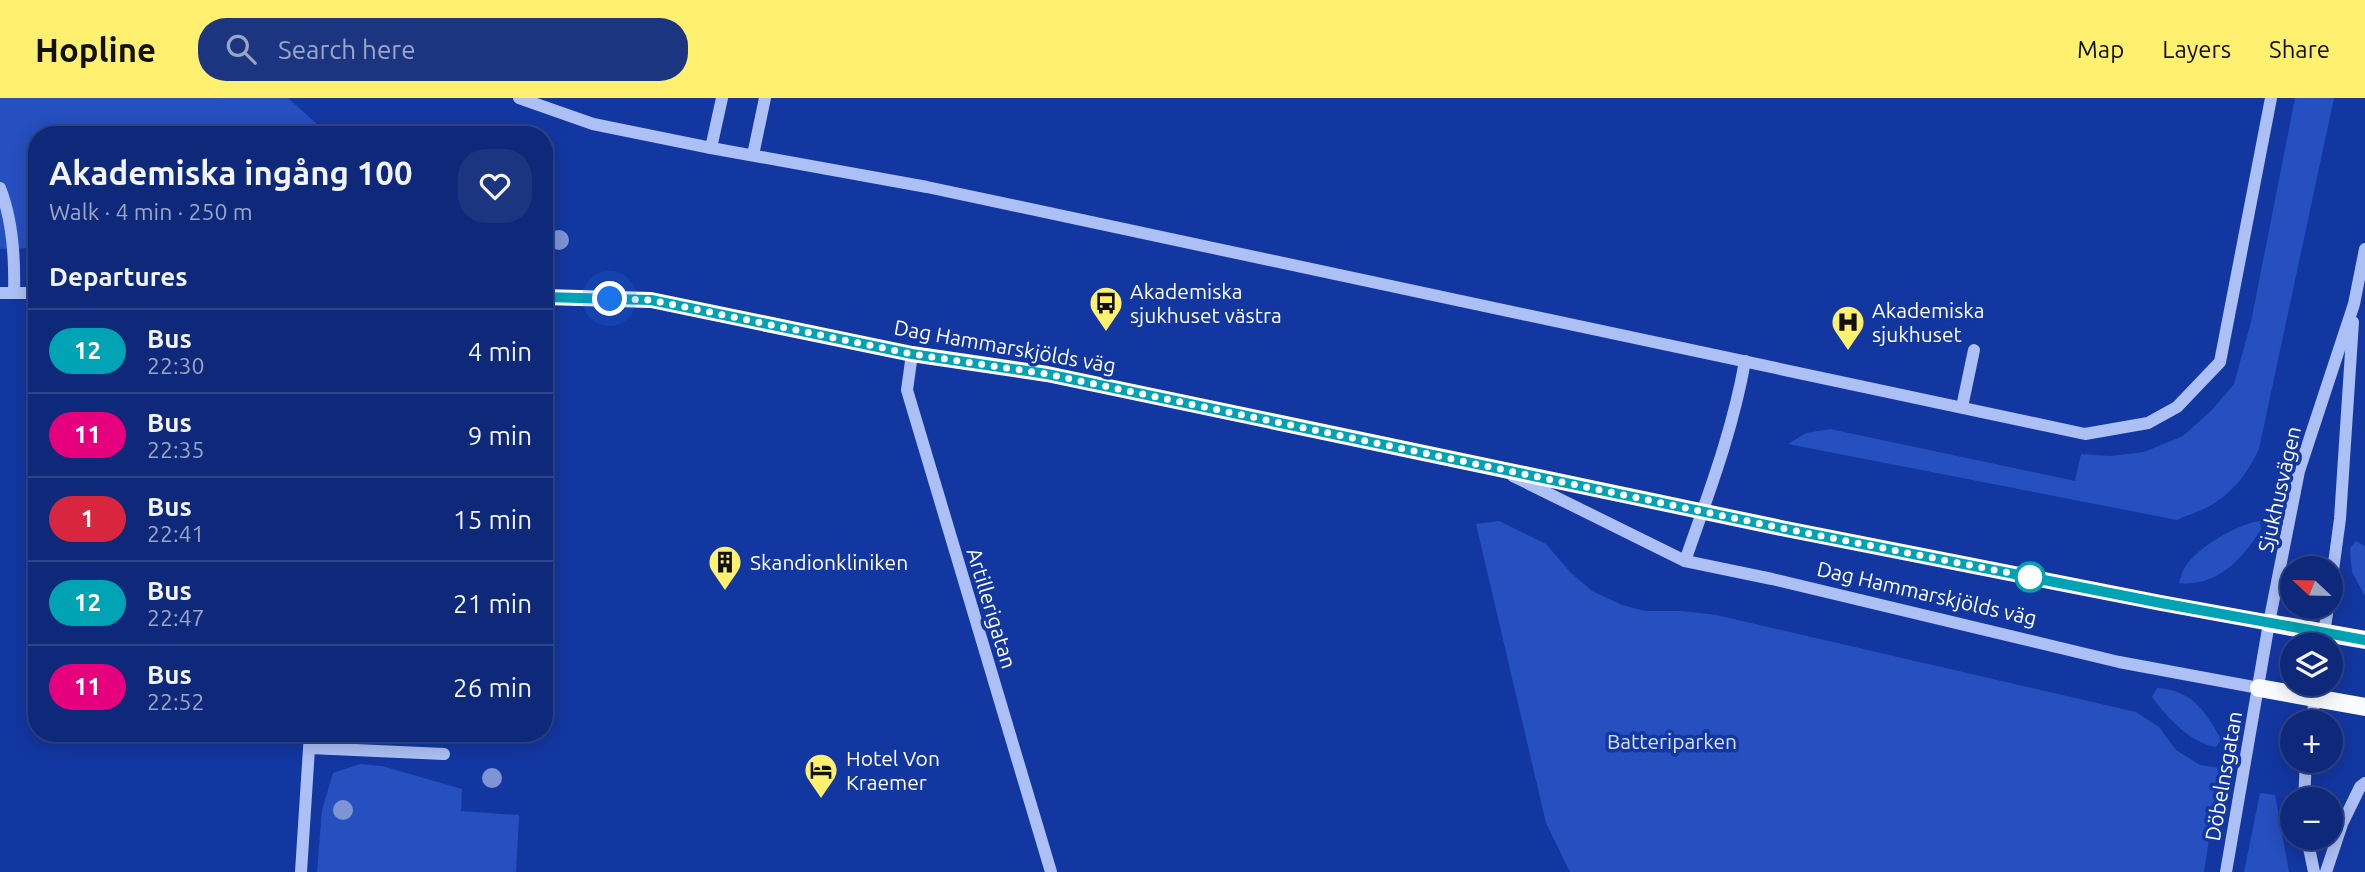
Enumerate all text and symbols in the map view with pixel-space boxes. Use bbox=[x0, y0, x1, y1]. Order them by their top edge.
search box bbox=[198, 18, 688, 81]
icon: search bbox=[222, 30, 260, 68]
text: Hopline bbox=[35, 31, 156, 68]
text: Search here bbox=[278, 35, 415, 64]
text: Map bbox=[2077, 36, 2124, 63]
text: Layers bbox=[2162, 36, 2231, 63]
text: Share bbox=[2269, 36, 2330, 63]
button: heart bbox=[458, 149, 532, 223]
text: Akademiska ingång 100 bbox=[49, 154, 413, 191]
text: Walk · 4 min · 250 m bbox=[49, 199, 253, 224]
text: Departures bbox=[49, 262, 187, 291]
place label: Akademiska sjukhuset västra bbox=[1130, 279, 1282, 327]
your location bbox=[592, 281, 627, 316]
bus stop icon: Akademiska sjukhuset västra bbox=[1087, 284, 1125, 333]
place label: Akademiska sjukhuset bbox=[1872, 298, 1985, 346]
hospital icon: Akademiska sjukhuset bbox=[1829, 303, 1867, 352]
street label: Dag Hammarskjölds väg bbox=[892, 315, 1118, 377]
text: Bus bbox=[147, 324, 192, 353]
text: 12 bbox=[74, 337, 101, 364]
text: 4 min bbox=[468, 337, 532, 366]
text: 22:30 bbox=[147, 353, 205, 378]
text: Bus bbox=[147, 408, 192, 437]
text: 11 bbox=[74, 421, 101, 448]
text: 9 min bbox=[468, 421, 532, 450]
street label: Sjukhusvägen bbox=[2253, 424, 2305, 554]
text: 22:35 bbox=[147, 437, 205, 462]
text: Bus bbox=[147, 492, 192, 521]
text: 1 bbox=[81, 505, 94, 532]
text: 15 min bbox=[453, 505, 532, 534]
text: 22:41 bbox=[147, 521, 205, 546]
building icon: Skandionkliniken bbox=[706, 543, 744, 592]
street label: Artillerigatan bbox=[962, 545, 1022, 671]
place label: Skandionkliniken bbox=[750, 550, 908, 574]
street label: Dag Hammarskjölds väg bbox=[1815, 556, 2039, 630]
north arrow bbox=[2280, 556, 2343, 620]
map controls bbox=[2280, 556, 2343, 850]
unlabelled marker bbox=[2015, 562, 2045, 592]
text: Bus bbox=[147, 576, 192, 605]
text: 12 bbox=[74, 589, 101, 616]
text: 21 min bbox=[453, 589, 532, 618]
text: 22:47 bbox=[147, 605, 205, 630]
button: layers bbox=[2280, 633, 2343, 696]
text: Bus bbox=[147, 660, 192, 689]
text: 11 bbox=[74, 673, 101, 700]
text: 26 min bbox=[453, 673, 532, 702]
text: 22:52 bbox=[147, 689, 205, 714]
street label: Döbelnsgatan bbox=[2200, 709, 2246, 843]
button: + bbox=[2280, 710, 2343, 773]
park label: Batteriparken bbox=[1607, 729, 1737, 753]
place label: Hotel Von Kraemer bbox=[846, 746, 940, 794]
hotel icon: Hotel Von Kraemer bbox=[802, 751, 840, 800]
button: − bbox=[2280, 787, 2343, 850]

